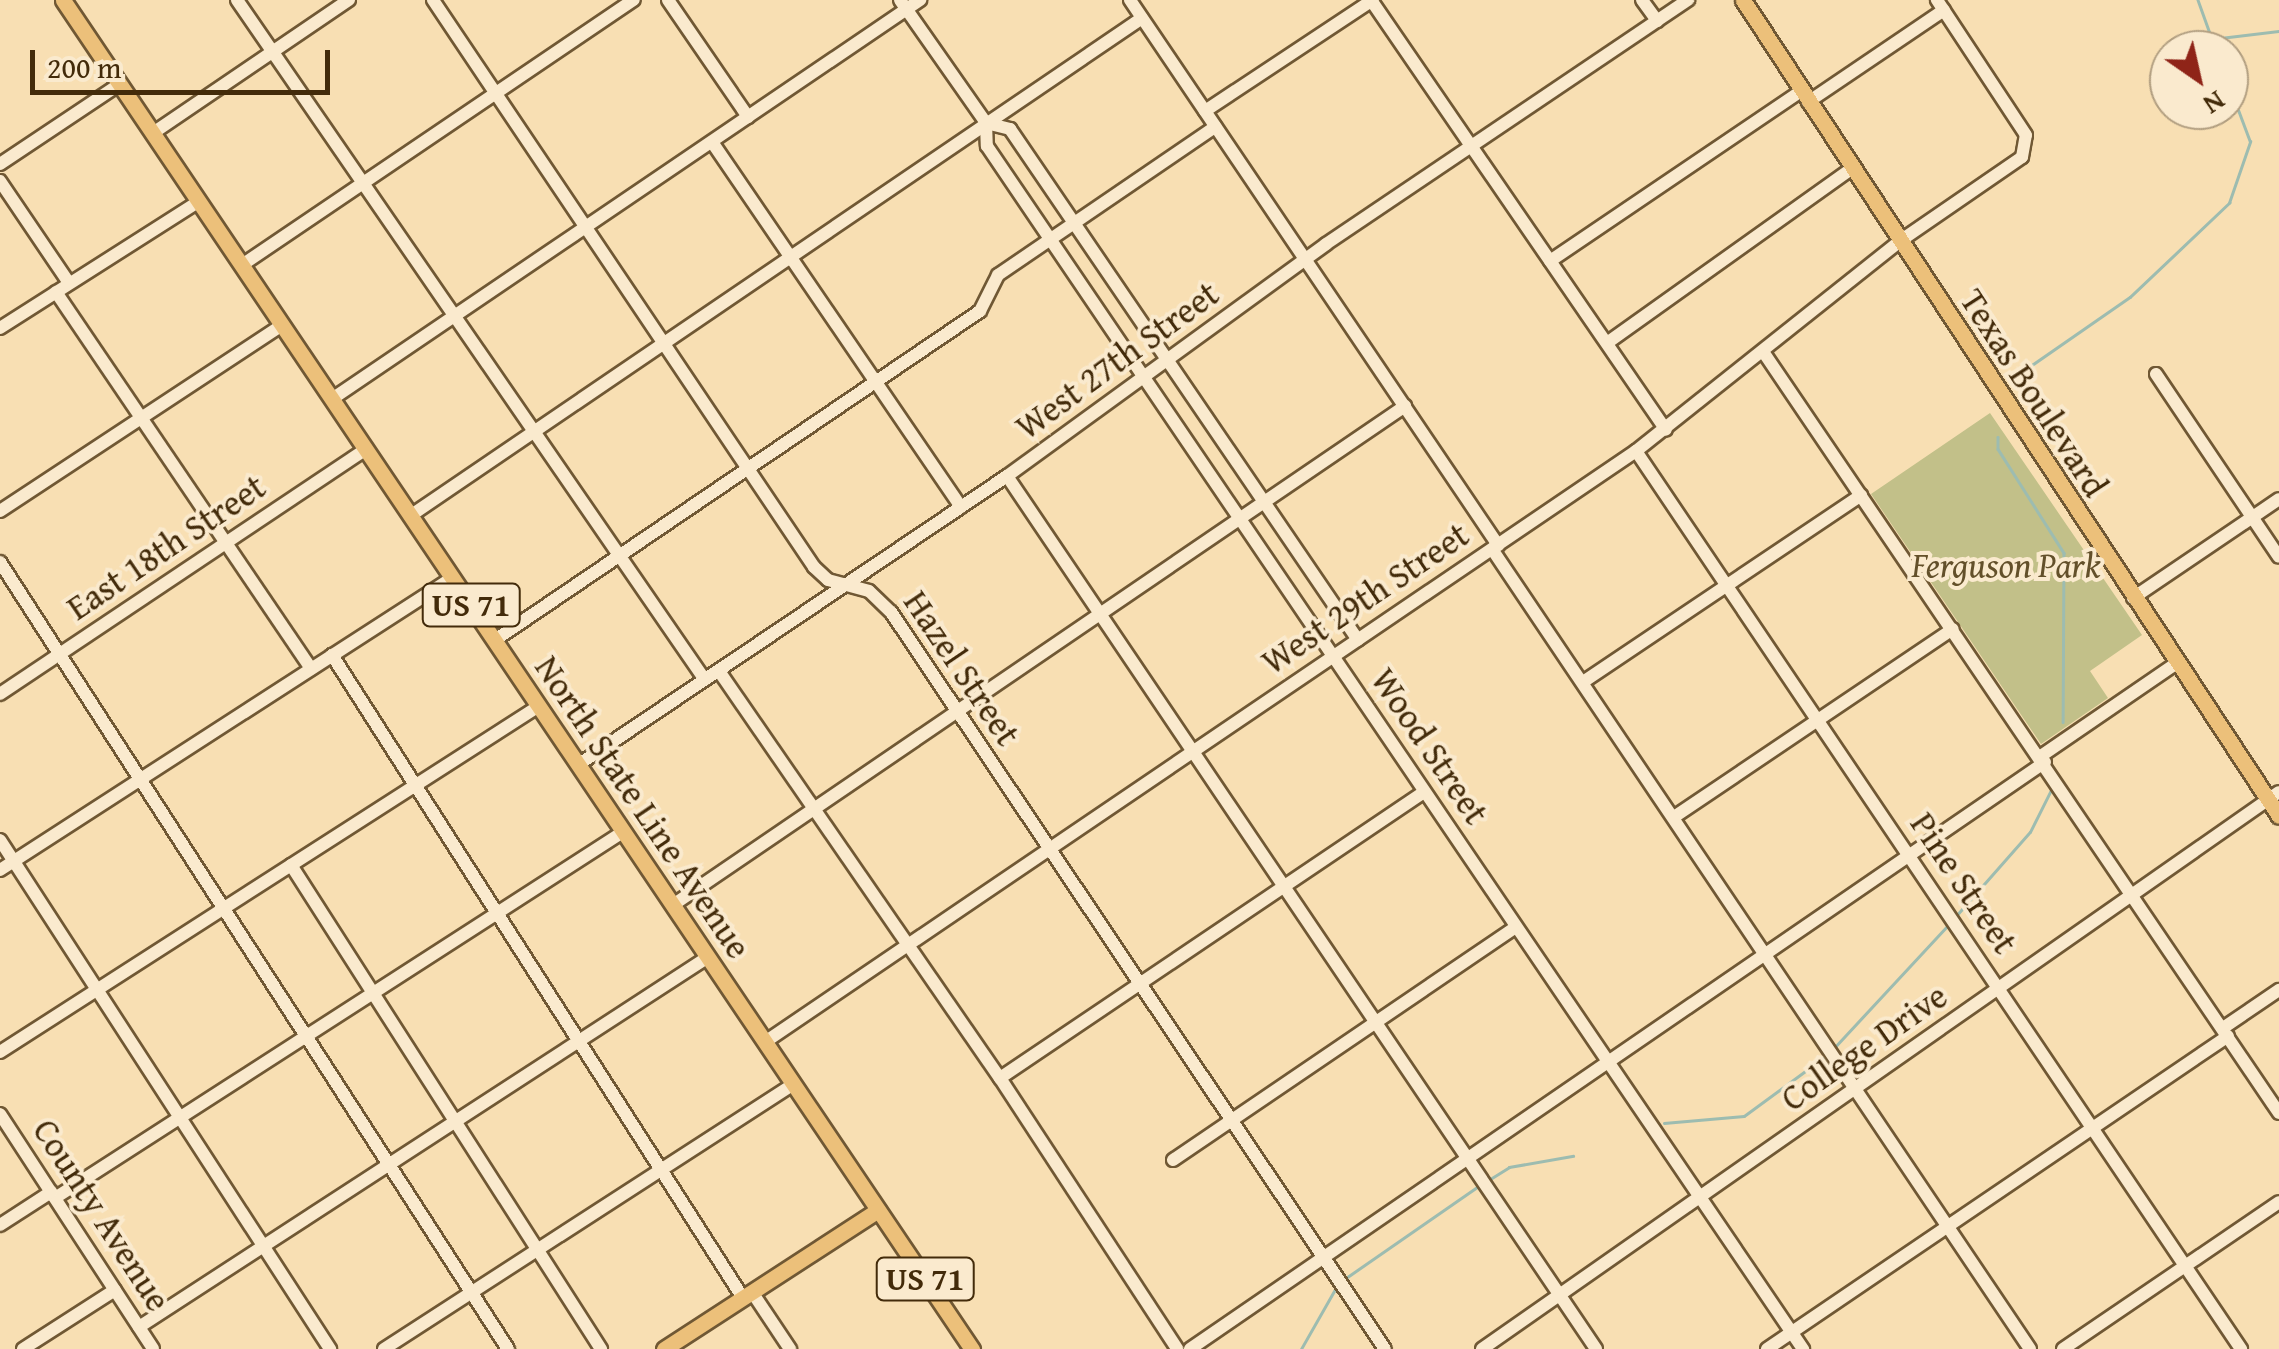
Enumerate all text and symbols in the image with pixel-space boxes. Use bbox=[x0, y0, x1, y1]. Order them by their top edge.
scale bar bbox=[35, 30, 335, 92]
north arrow bbox=[2149, 30, 2249, 130]
text: 200 m bbox=[47, 45, 121, 89]
text: N bbox=[2196, 81, 2234, 126]
street label: West 27th Street bbox=[1007, 272, 1227, 448]
street label: Texas Boulevard bbox=[1951, 281, 2117, 505]
street label: East 18th Street bbox=[59, 465, 273, 629]
street label: West 29th Street bbox=[1253, 513, 1477, 683]
park label: Ferguson Park bbox=[1911, 544, 2101, 586]
road number: US 71 bbox=[421, 578, 521, 632]
street label: Hazel Street bbox=[895, 583, 1029, 753]
street label: North State Line Avenue bbox=[526, 648, 760, 966]
street label: Wood Street bbox=[1363, 660, 1497, 832]
street label: Pine Street bbox=[1902, 805, 2026, 961]
street label: College Drive bbox=[1773, 974, 1955, 1120]
street label: County Avenue bbox=[24, 1111, 180, 1319]
road number: US 71 bbox=[875, 1252, 975, 1306]

